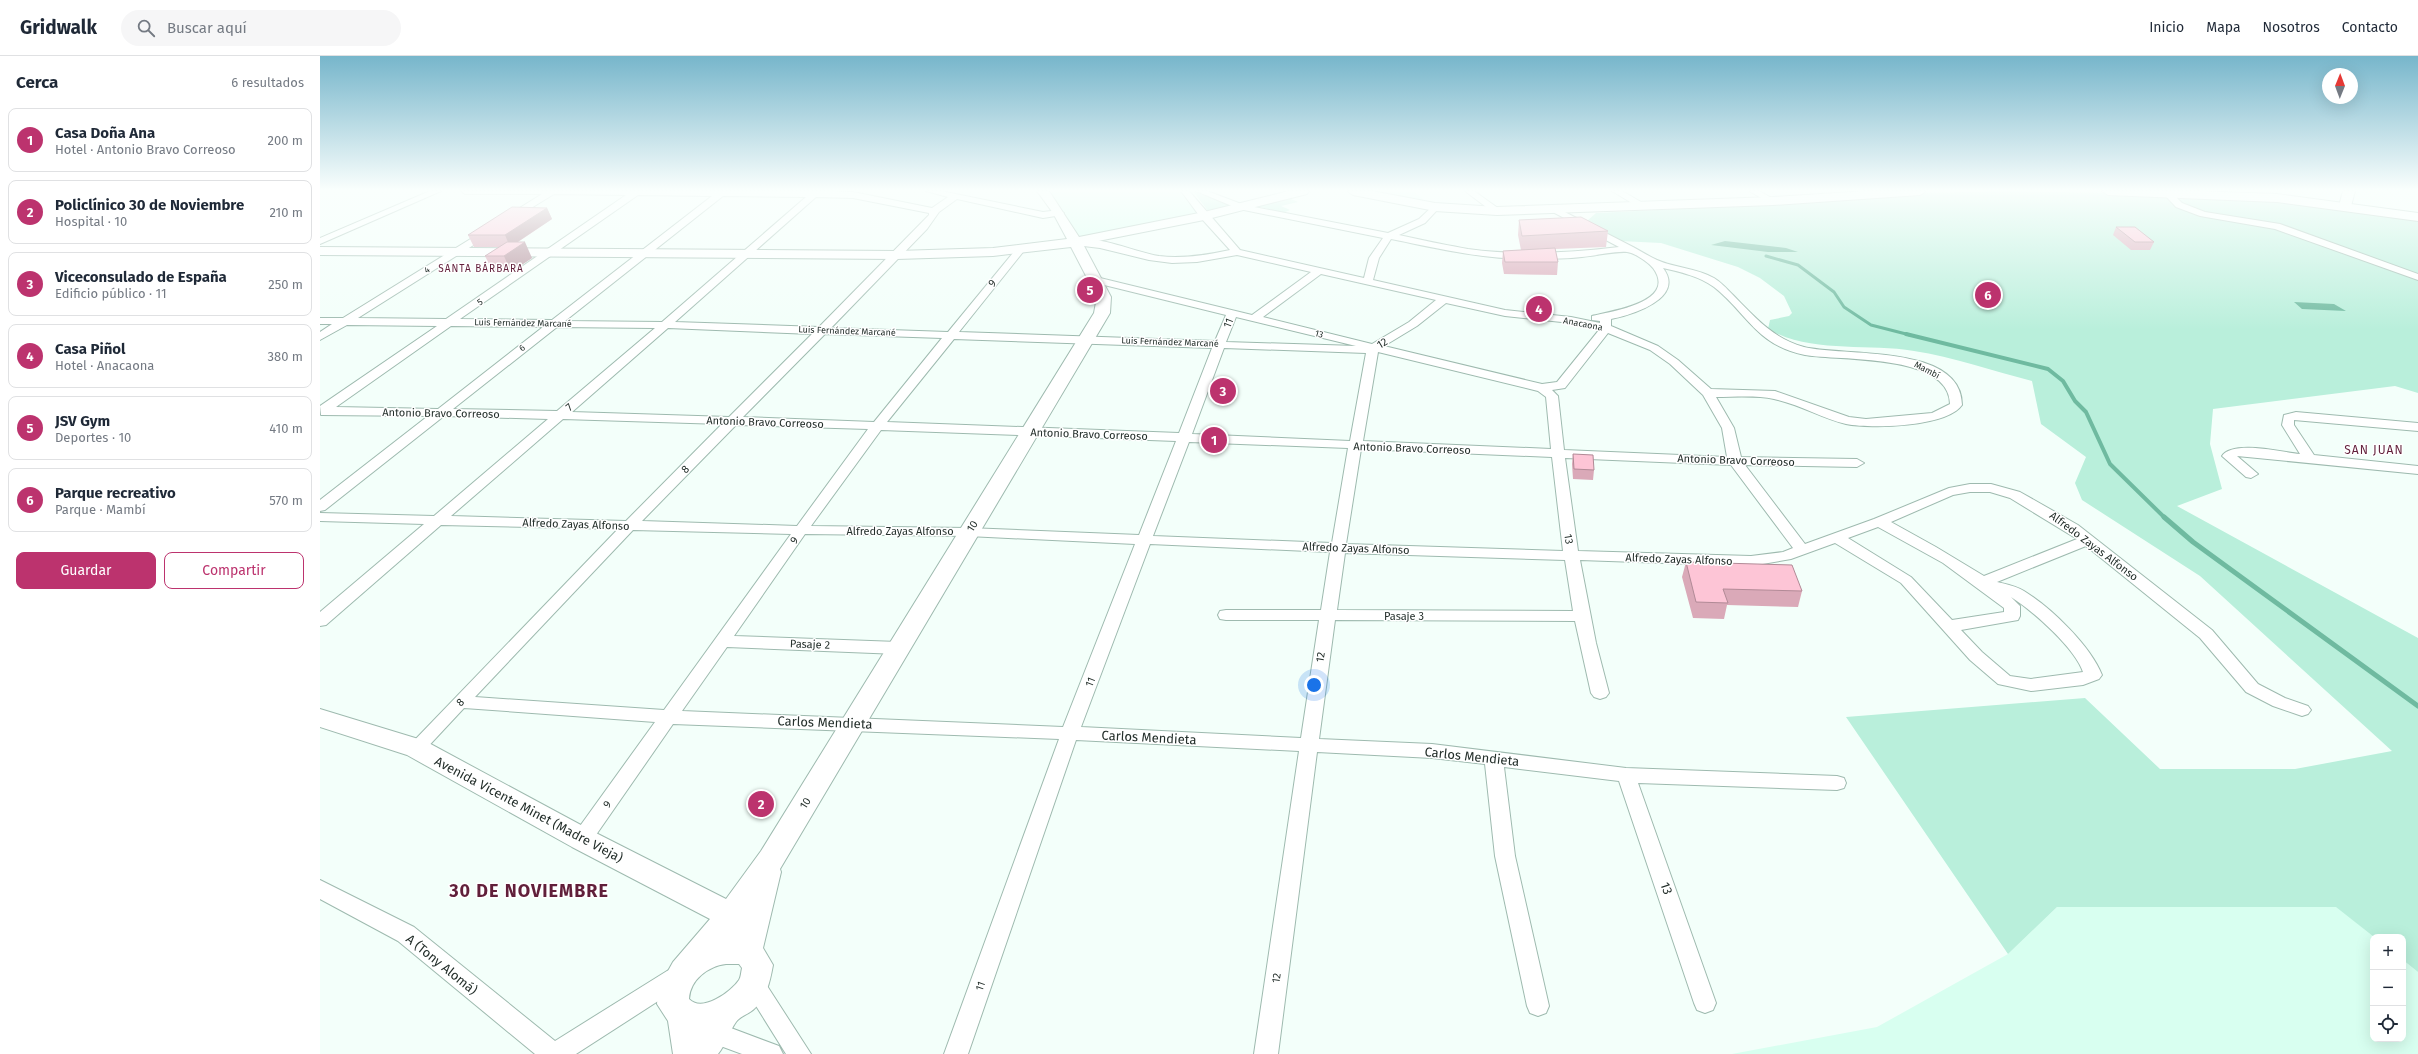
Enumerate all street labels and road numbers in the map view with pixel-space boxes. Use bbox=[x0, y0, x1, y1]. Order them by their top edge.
street label: 4 bbox=[422, 264, 432, 276]
street label: 9 bbox=[986, 277, 999, 290]
street label: 5 bbox=[475, 296, 485, 307]
street label: Anacaona bbox=[1562, 315, 1604, 333]
street label: 11 bbox=[1221, 316, 1236, 330]
street label: Luis Fernández Marcané bbox=[474, 317, 572, 329]
street label: Luis Fernández Marcané bbox=[798, 324, 896, 338]
street label: 13 bbox=[1314, 328, 1324, 340]
street label: Luis Fernández Marcané bbox=[1121, 335, 1219, 349]
street label: 12 bbox=[1375, 335, 1390, 352]
street label: 6 bbox=[517, 342, 527, 353]
street label: Mambí bbox=[1912, 359, 1942, 381]
street label: 7 bbox=[563, 401, 576, 414]
street label: Antonio Bravo Correoso bbox=[382, 406, 500, 421]
street label: Antonio Bravo Correoso bbox=[706, 414, 824, 431]
street label: Antonio Bravo Correoso bbox=[1030, 426, 1148, 443]
street label: Antonio Bravo Correoso bbox=[1353, 440, 1471, 457]
street label: Antonio Bravo Correoso bbox=[1677, 452, 1795, 469]
street label: 8 bbox=[679, 463, 692, 476]
street label: Alfredo Zayas Alfonso bbox=[2047, 509, 2140, 584]
street label: Alfredo Zayas Alfonso bbox=[522, 516, 630, 533]
street label: 10 bbox=[964, 518, 981, 534]
street label: Alfredo Zayas Alfonso bbox=[846, 525, 954, 538]
street label: 13 bbox=[1561, 533, 1576, 545]
street label: 9 bbox=[787, 534, 802, 546]
street label: Alfredo Zayas Alfonso bbox=[1302, 540, 1410, 557]
street label: Alfredo Zayas Alfonso bbox=[1625, 551, 1733, 568]
street label: Pasaje 3 bbox=[1384, 610, 1424, 623]
street label: Pasaje 2 bbox=[790, 637, 830, 652]
street label: 12 bbox=[1313, 651, 1328, 663]
street label: 11 bbox=[1083, 675, 1098, 689]
street label: 8 bbox=[454, 696, 467, 709]
street label: Carlos Mendieta bbox=[777, 713, 873, 732]
street label: Carlos Mendieta bbox=[1101, 728, 1197, 747]
street label: Carlos Mendieta bbox=[1424, 744, 1520, 769]
street label: Avenida Vicente Minet (Madre Vieja) bbox=[432, 753, 625, 866]
street label: 10 bbox=[797, 795, 814, 811]
street label: 9 bbox=[600, 798, 615, 810]
street label: 13 bbox=[1657, 880, 1676, 896]
street label: A (Tony Alomá) bbox=[403, 931, 480, 998]
street label: 12 bbox=[1269, 972, 1284, 984]
street label: 11 bbox=[973, 980, 988, 993]

